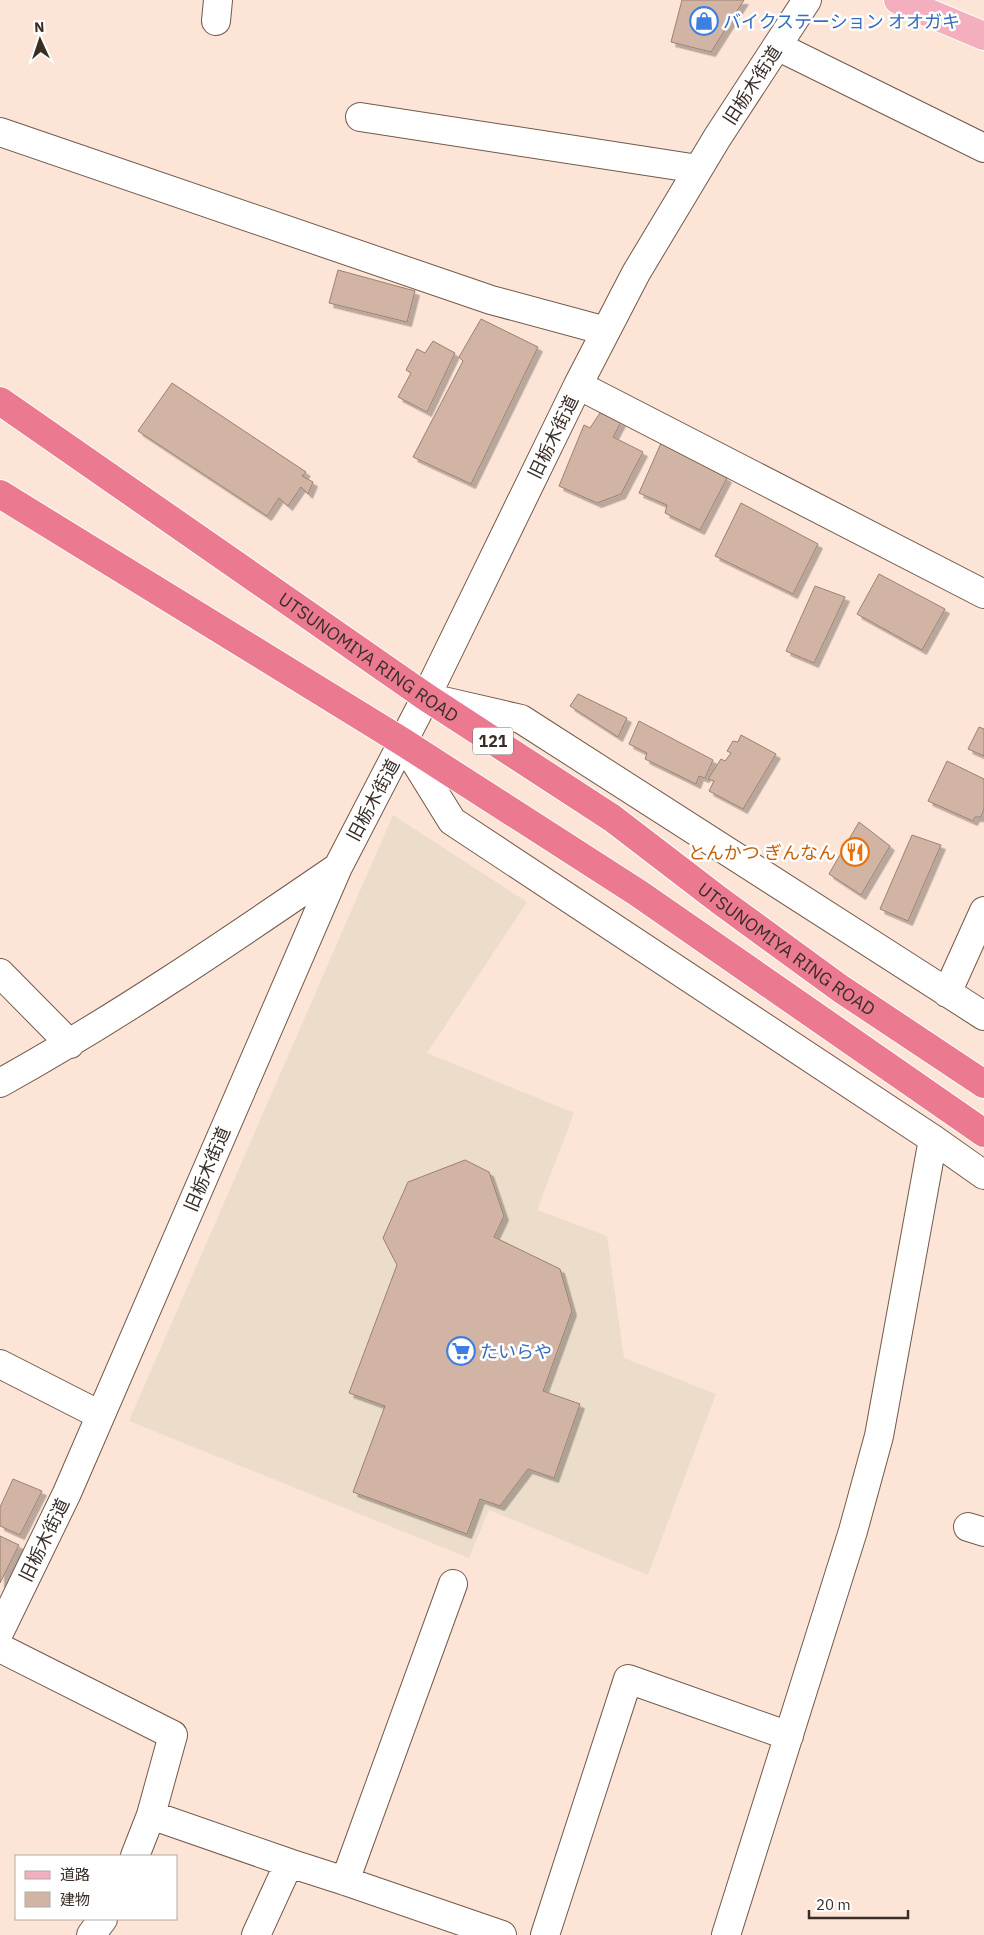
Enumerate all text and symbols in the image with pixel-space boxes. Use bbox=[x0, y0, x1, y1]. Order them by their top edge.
shop icon: バイクステーション オオガキ bbox=[689, 6, 719, 36]
place label: バイクステーション オオガキ bbox=[723, 10, 960, 33]
north arrow bbox=[15, 15, 65, 65]
text: N bbox=[34, 18, 45, 36]
street label: 旧栃木街道 bbox=[718, 41, 786, 129]
street label: 旧栃木街道 bbox=[523, 392, 583, 482]
street label: UTSUNOMIYA RING ROAD bbox=[275, 587, 463, 727]
road number: 121 bbox=[473, 728, 513, 754]
street label: 旧栃木街道 bbox=[342, 755, 404, 845]
restaurant icon: とんかつ ぎんなん bbox=[840, 837, 870, 867]
place label: とんかつ ぎんなん bbox=[688, 841, 836, 864]
street label: UTSUNOMIYA RING ROAD bbox=[694, 877, 880, 1020]
street label: 旧栃木街道 bbox=[179, 1123, 235, 1215]
supermarket icon: たいらや bbox=[446, 1336, 476, 1366]
place label: たいらや bbox=[480, 1340, 552, 1363]
street label: 旧栃木街道 bbox=[14, 1495, 74, 1585]
legend bbox=[15, 1855, 178, 1920]
text: 道路 bbox=[60, 1865, 90, 1884]
scale bar bbox=[809, 1888, 908, 1920]
text: 建物 bbox=[60, 1890, 90, 1909]
text: 20 m bbox=[816, 1895, 851, 1914]

